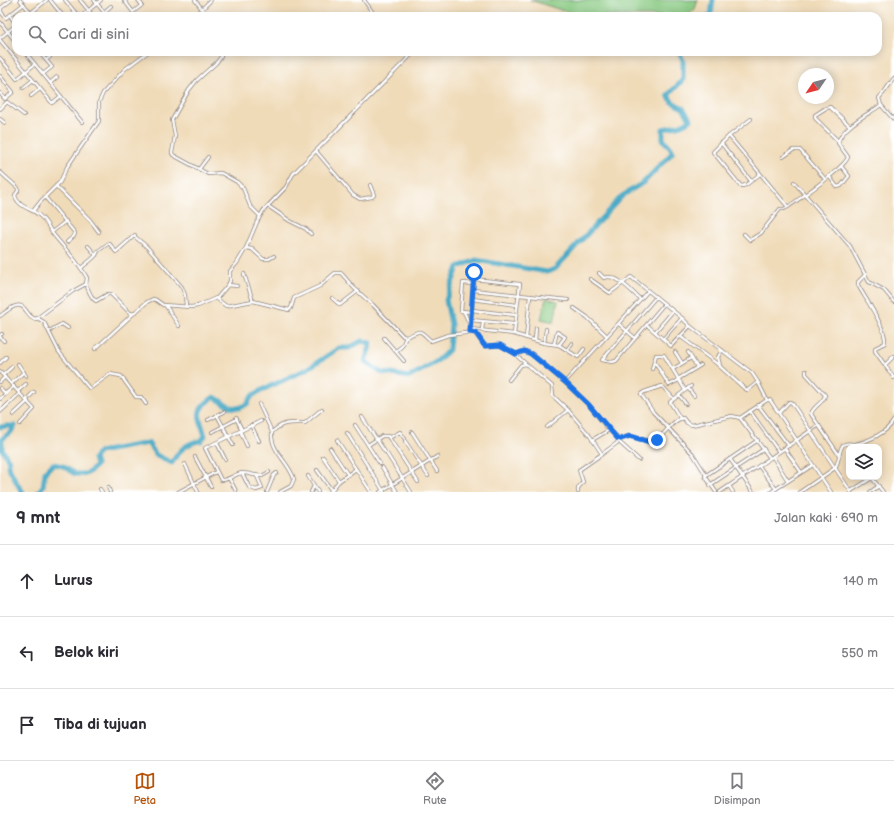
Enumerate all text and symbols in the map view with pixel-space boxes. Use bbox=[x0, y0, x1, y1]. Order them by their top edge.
search box bbox=[12, 12, 882, 56]
icon: search bbox=[26, 23, 48, 45]
text: Cari di sini bbox=[58, 25, 129, 44]
north arrow bbox=[798, 68, 834, 104]
route start bbox=[465, 263, 483, 281]
route end bbox=[648, 431, 666, 449]
map controls bbox=[846, 444, 882, 480]
button: layers bbox=[846, 444, 882, 480]
text: 9 mnt bbox=[16, 508, 60, 528]
text: Jalan kaki · 690 m bbox=[774, 510, 878, 526]
icon: ahead bbox=[16, 570, 38, 592]
text: Lurus bbox=[54, 571, 93, 590]
text: 140 m bbox=[843, 573, 878, 589]
icon: left bbox=[16, 642, 38, 664]
text: Belok kiri bbox=[54, 643, 119, 662]
text: 550 m bbox=[841, 645, 878, 661]
icon: arrive bbox=[16, 714, 38, 736]
text: Tiba di tujuan bbox=[54, 715, 147, 734]
tab: Peta bbox=[134, 770, 156, 807]
tab: Rute bbox=[423, 770, 447, 807]
tab: Disimpan bbox=[714, 770, 760, 807]

